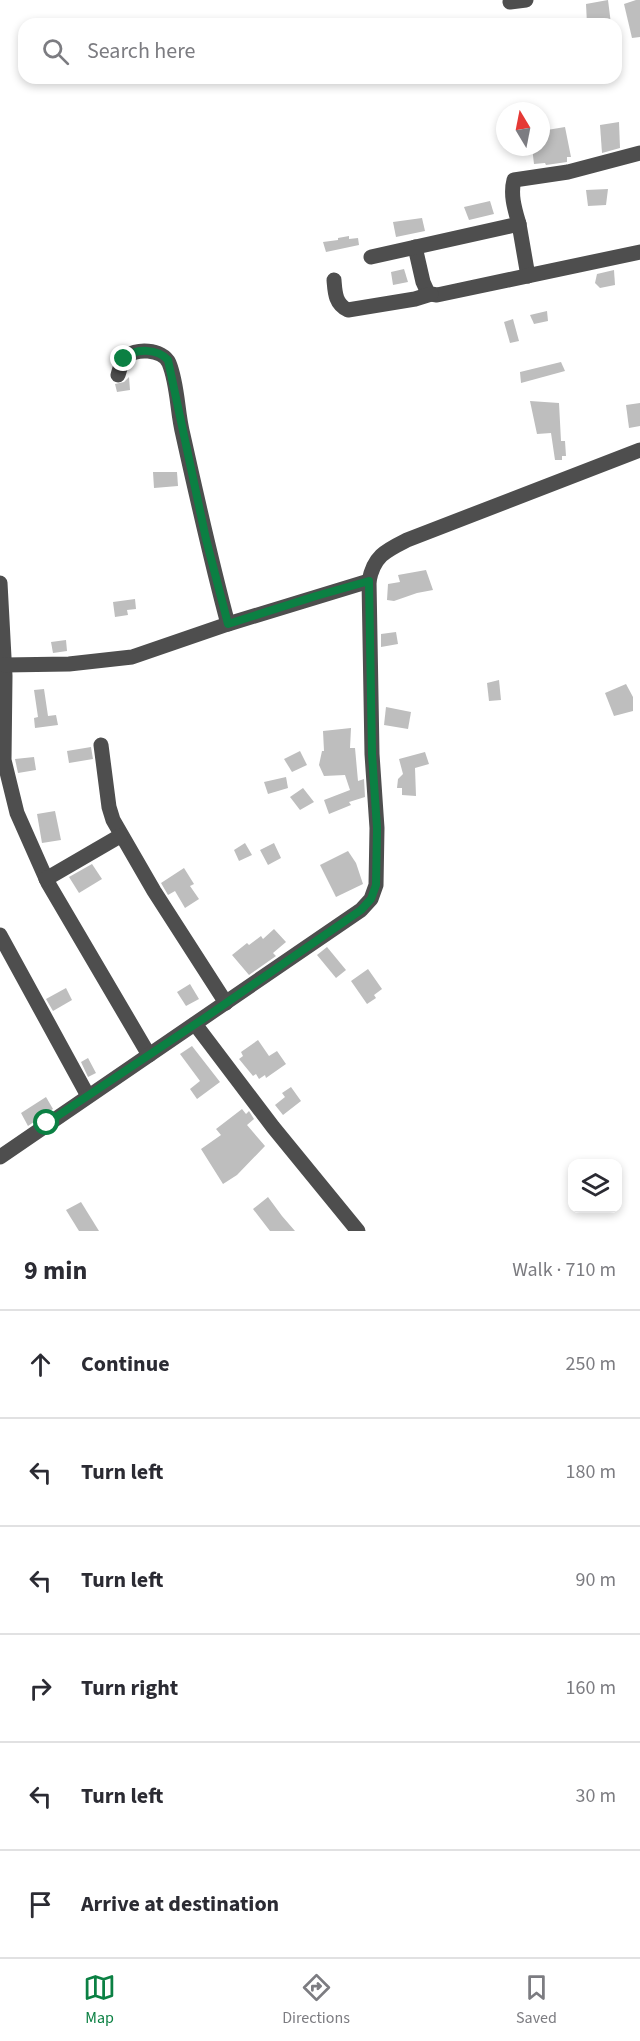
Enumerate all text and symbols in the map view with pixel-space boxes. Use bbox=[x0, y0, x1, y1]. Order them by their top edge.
search box bbox=[18, 18, 622, 84]
icon: search bbox=[39, 35, 72, 68]
text: Search here bbox=[87, 35, 195, 67]
north arrow bbox=[496, 102, 550, 156]
route end bbox=[110, 345, 136, 371]
route start bbox=[33, 1109, 59, 1135]
map controls bbox=[568, 1159, 622, 1213]
button: layers bbox=[568, 1159, 622, 1213]
text: 9 min bbox=[24, 1252, 87, 1289]
text: Walk · 710 m bbox=[512, 1256, 616, 1284]
icon: ahead bbox=[24, 1348, 57, 1381]
text: Continue bbox=[81, 1348, 170, 1380]
text: 250 m bbox=[566, 1350, 616, 1378]
icon: left bbox=[24, 1456, 57, 1489]
text: Turn left bbox=[81, 1456, 163, 1488]
text: 180 m bbox=[566, 1458, 616, 1486]
icon: left bbox=[24, 1564, 57, 1597]
text: Turn left bbox=[81, 1564, 163, 1596]
text: 90 m bbox=[576, 1566, 616, 1594]
icon: right bbox=[24, 1672, 57, 1705]
text: Turn right bbox=[81, 1672, 178, 1704]
text: 160 m bbox=[566, 1674, 616, 1702]
icon: left bbox=[24, 1780, 57, 1813]
text: Turn left bbox=[81, 1780, 163, 1812]
text: 30 m bbox=[576, 1782, 616, 1810]
icon: arrive bbox=[24, 1888, 57, 1921]
text: Arrive at destination bbox=[81, 1888, 279, 1920]
tab: Map bbox=[83, 1971, 116, 2029]
tab: Directions bbox=[282, 1971, 350, 2029]
tab: Saved bbox=[516, 1971, 557, 2029]

